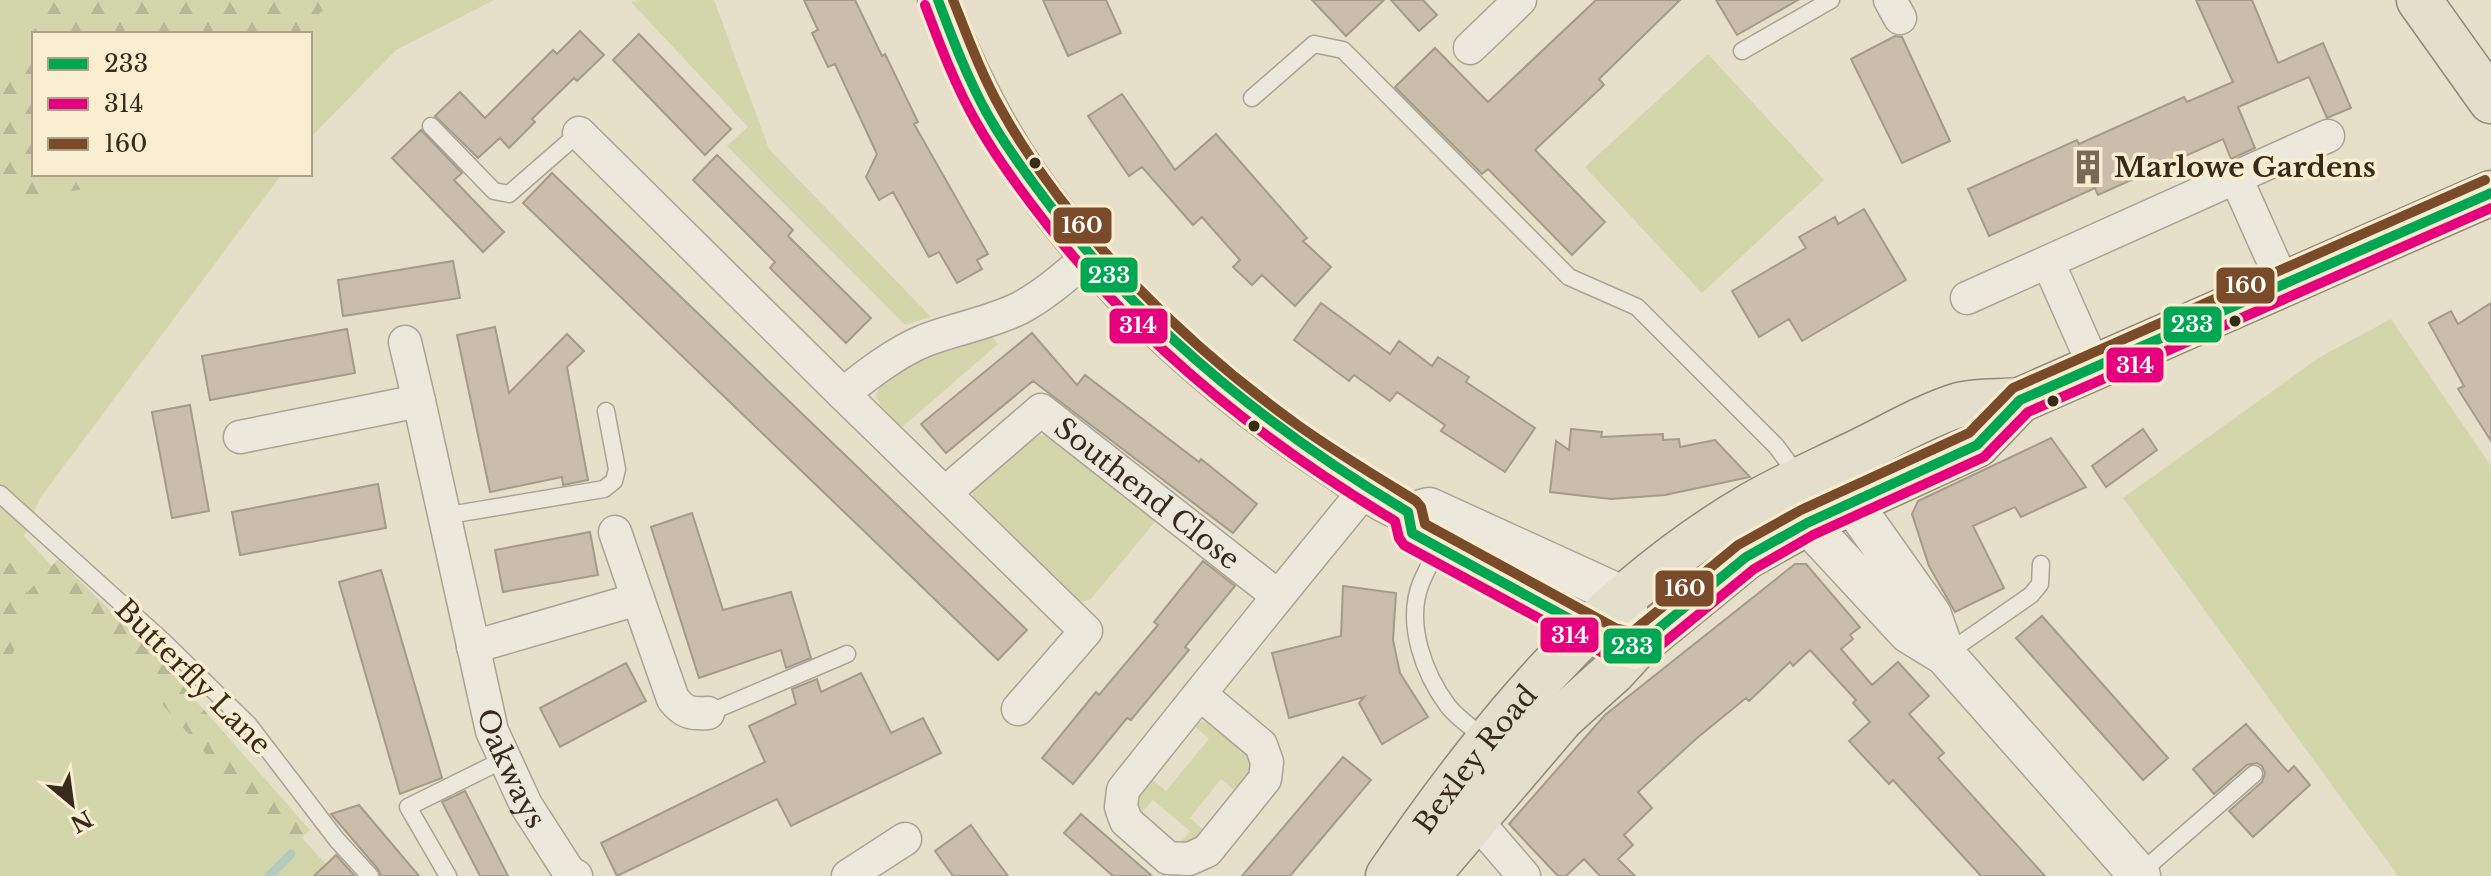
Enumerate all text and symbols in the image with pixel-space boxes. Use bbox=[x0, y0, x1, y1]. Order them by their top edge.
legend bbox=[32, 32, 312, 176]
text: 233 bbox=[104, 49, 148, 78]
text: 314 bbox=[104, 89, 144, 118]
text: 160 bbox=[104, 129, 147, 158]
building icon: Marlowe Gardens bbox=[2069, 148, 2107, 186]
place label: Marlowe Gardens bbox=[2114, 150, 2376, 185]
unlabelled marker bbox=[1027, 155, 1043, 171]
line badge: 160 bbox=[1052, 206, 1113, 245]
text: 160 bbox=[1061, 212, 1103, 239]
line badge: 233 bbox=[1079, 256, 1139, 294]
text: 233 bbox=[1088, 262, 1130, 289]
line badge: 160 bbox=[2215, 266, 2276, 305]
text: 160 bbox=[2225, 272, 2267, 299]
line badge: 233 bbox=[2162, 305, 2223, 344]
line badge: 314 bbox=[1108, 307, 1169, 345]
text: 233 bbox=[2171, 311, 2213, 338]
text: 314 bbox=[1119, 312, 1157, 339]
unlabelled marker bbox=[2227, 313, 2243, 329]
line badge: 314 bbox=[2105, 346, 2165, 384]
text: 314 bbox=[2116, 352, 2154, 379]
unlabelled marker bbox=[2045, 393, 2061, 409]
street label: Southend Close bbox=[1048, 410, 1247, 577]
unlabelled marker bbox=[1246, 418, 1262, 434]
line badge: 160 bbox=[1654, 569, 1715, 608]
text: 160 bbox=[1664, 575, 1706, 602]
street label: Butterfly Lane bbox=[108, 592, 278, 762]
line badge: 314 bbox=[1539, 616, 1600, 654]
text: 314 bbox=[1551, 622, 1589, 649]
line badge: 233 bbox=[1602, 627, 1663, 665]
text: 233 bbox=[1611, 633, 1653, 660]
street label: Bexley Road bbox=[1406, 678, 1544, 840]
street label: Oakways bbox=[470, 705, 554, 835]
north arrow bbox=[32, 764, 112, 844]
text: N bbox=[66, 804, 97, 838]

